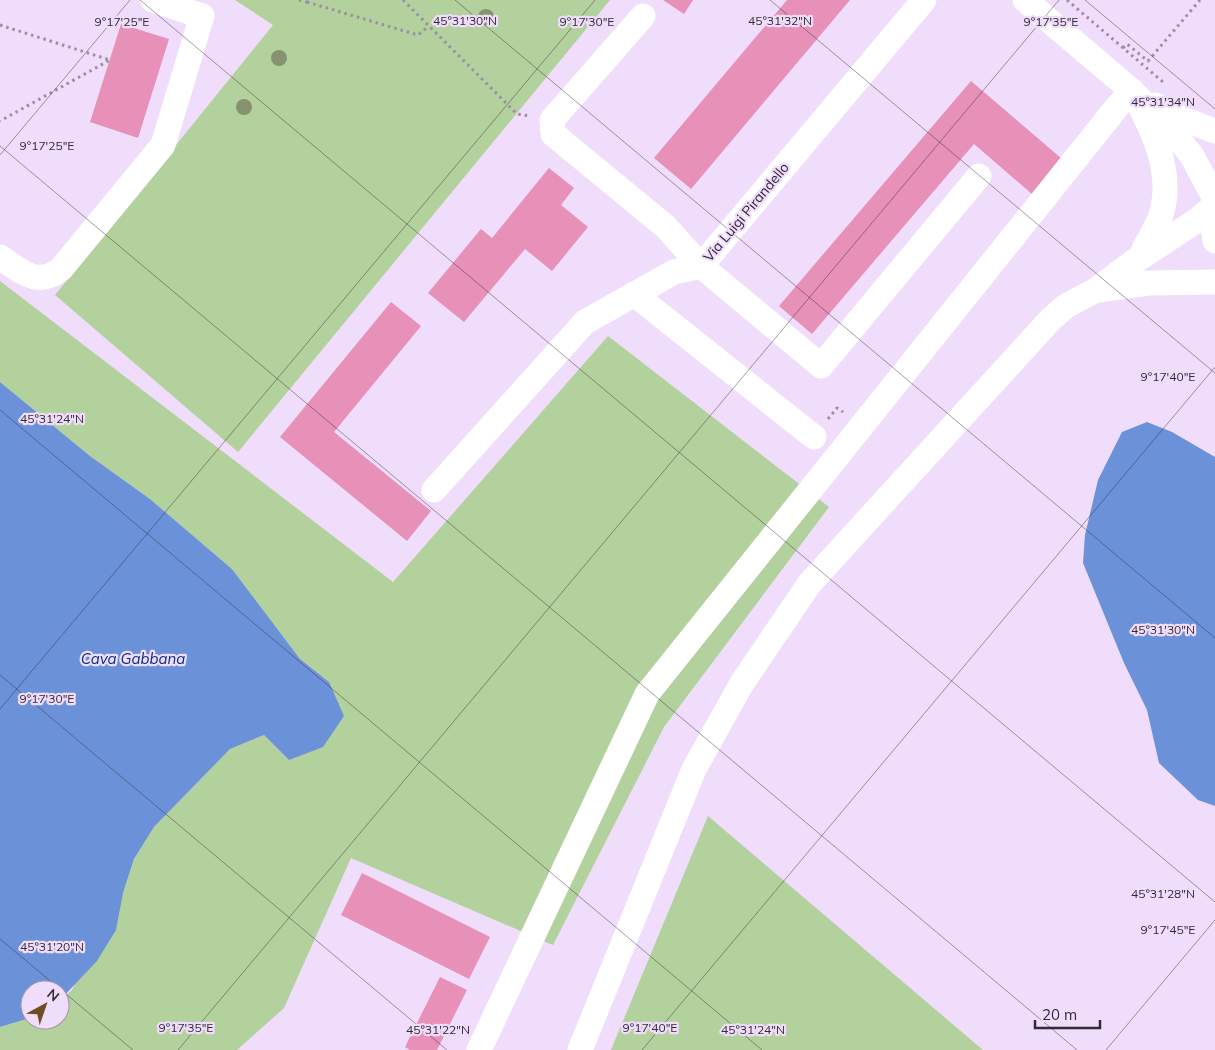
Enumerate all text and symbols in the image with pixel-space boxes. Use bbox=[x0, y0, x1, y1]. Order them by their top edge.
text: 45°31'30"N bbox=[433, 13, 497, 28]
text: 45°31'32"N bbox=[748, 13, 812, 28]
text: 9°17'25"E bbox=[95, 14, 149, 29]
text: 9°17'30"E bbox=[560, 14, 614, 29]
text: 9°17'35"E bbox=[1024, 14, 1078, 29]
text: 45°31'34"N bbox=[1131, 94, 1195, 109]
text: 9°17'25"E bbox=[20, 138, 74, 153]
street label: Via Luigi Pirandello bbox=[699, 159, 793, 265]
text: 9°17'40"E bbox=[1141, 369, 1195, 384]
text: 45°31'24"N bbox=[20, 411, 84, 426]
text: 45°31'30"N bbox=[1131, 622, 1195, 637]
water label: Cava Gabbana bbox=[81, 649, 185, 668]
text: 9°17'30"E bbox=[20, 691, 74, 706]
text: 45°31'28"N bbox=[1131, 886, 1195, 901]
text: 9°17'45"E bbox=[1141, 922, 1195, 937]
text: 45°31'20"N bbox=[20, 939, 84, 954]
north arrow bbox=[20, 980, 70, 1030]
text: N bbox=[44, 985, 63, 1005]
scale bar bbox=[1035, 998, 1100, 1030]
text: 20 m bbox=[1042, 1005, 1077, 1024]
text: 9°17'35"E bbox=[159, 1020, 213, 1035]
text: 9°17'40"E bbox=[623, 1020, 677, 1035]
text: 45°31'22"N bbox=[406, 1022, 470, 1037]
text: 45°31'24"N bbox=[721, 1022, 785, 1037]

